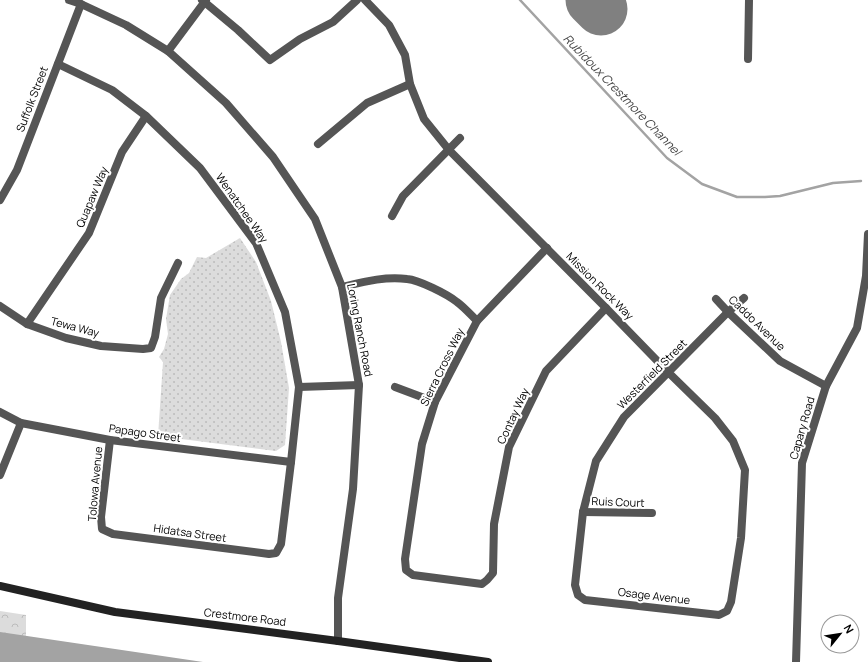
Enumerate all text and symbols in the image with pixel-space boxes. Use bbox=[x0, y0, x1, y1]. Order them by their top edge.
water label: Rubidoux Crestmore Channel bbox=[560, 30, 687, 161]
street label: Suffolk Street bbox=[12, 64, 51, 134]
street label: Quapaw Way bbox=[72, 164, 111, 230]
street label: Wenatchee Way bbox=[213, 170, 272, 246]
street label: Mission Rock Way bbox=[563, 249, 638, 323]
street label: Loring Ranch Road bbox=[344, 282, 377, 378]
street label: Caddo Avenue bbox=[726, 292, 789, 354]
street label: Tewa Way bbox=[49, 313, 101, 340]
street label: Sierra Cross Way bbox=[416, 325, 467, 408]
street label: Westerfield Street bbox=[613, 335, 690, 412]
street label: Contay Way bbox=[493, 385, 532, 446]
street label: Capary Road bbox=[785, 395, 818, 461]
street label: Papago Street bbox=[108, 420, 182, 445]
street label: Tolowa Avenue bbox=[84, 445, 105, 522]
street label: Ruis Court bbox=[591, 493, 645, 510]
street label: Hidatsa Street bbox=[153, 520, 228, 545]
street label: Osage Avenue bbox=[617, 584, 692, 607]
street label: Crestmore Road bbox=[203, 604, 287, 629]
north arrow bbox=[820, 614, 860, 654]
text: N bbox=[841, 622, 858, 636]

